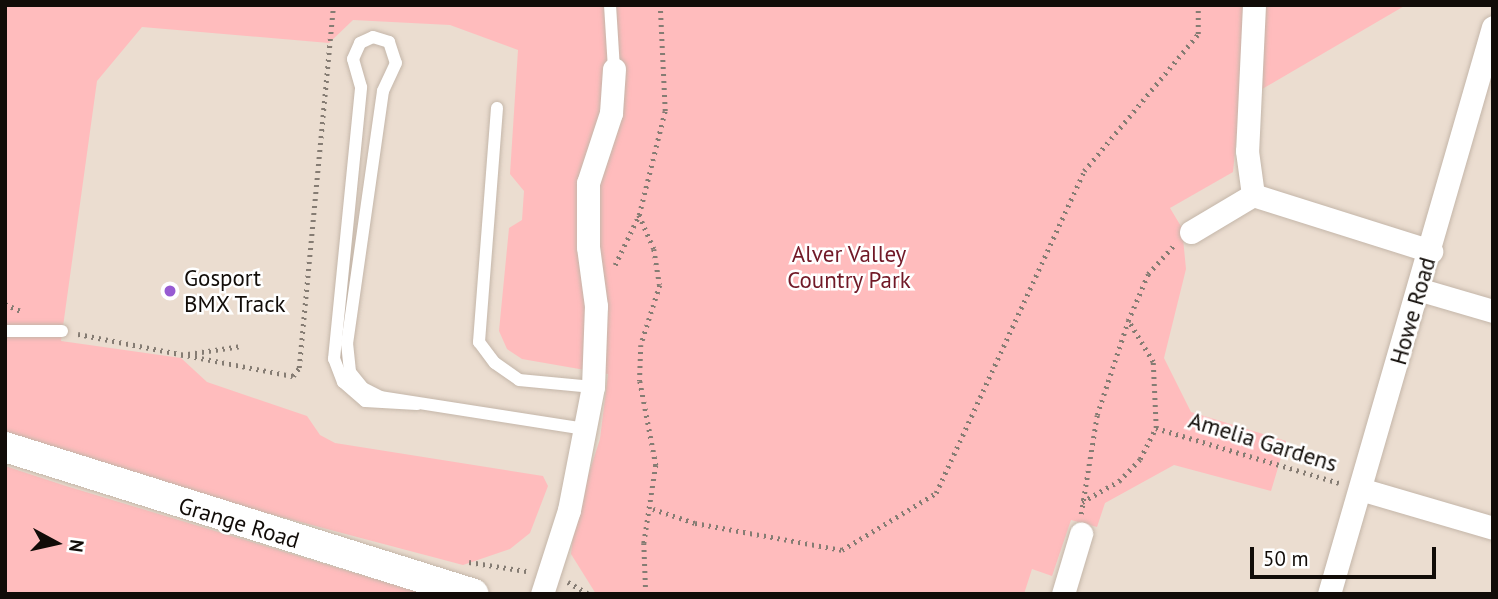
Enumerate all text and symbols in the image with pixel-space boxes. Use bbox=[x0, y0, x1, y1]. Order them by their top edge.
park label: Alver Valley Country Park bbox=[787, 240, 911, 294]
street label: Howe Road bbox=[1384, 254, 1442, 368]
place label: Gosport BMX Track bbox=[184, 264, 287, 318]
marker: Gosport BMX Track bbox=[162, 283, 178, 299]
street label: Amelia Gardens bbox=[1185, 406, 1341, 478]
street label: Grange Road bbox=[175, 492, 303, 554]
north arrow bbox=[21, 508, 91, 578]
scale bar bbox=[1253, 532, 1438, 576]
text: N bbox=[64, 538, 90, 554]
text: 50 m bbox=[1263, 545, 1309, 572]

